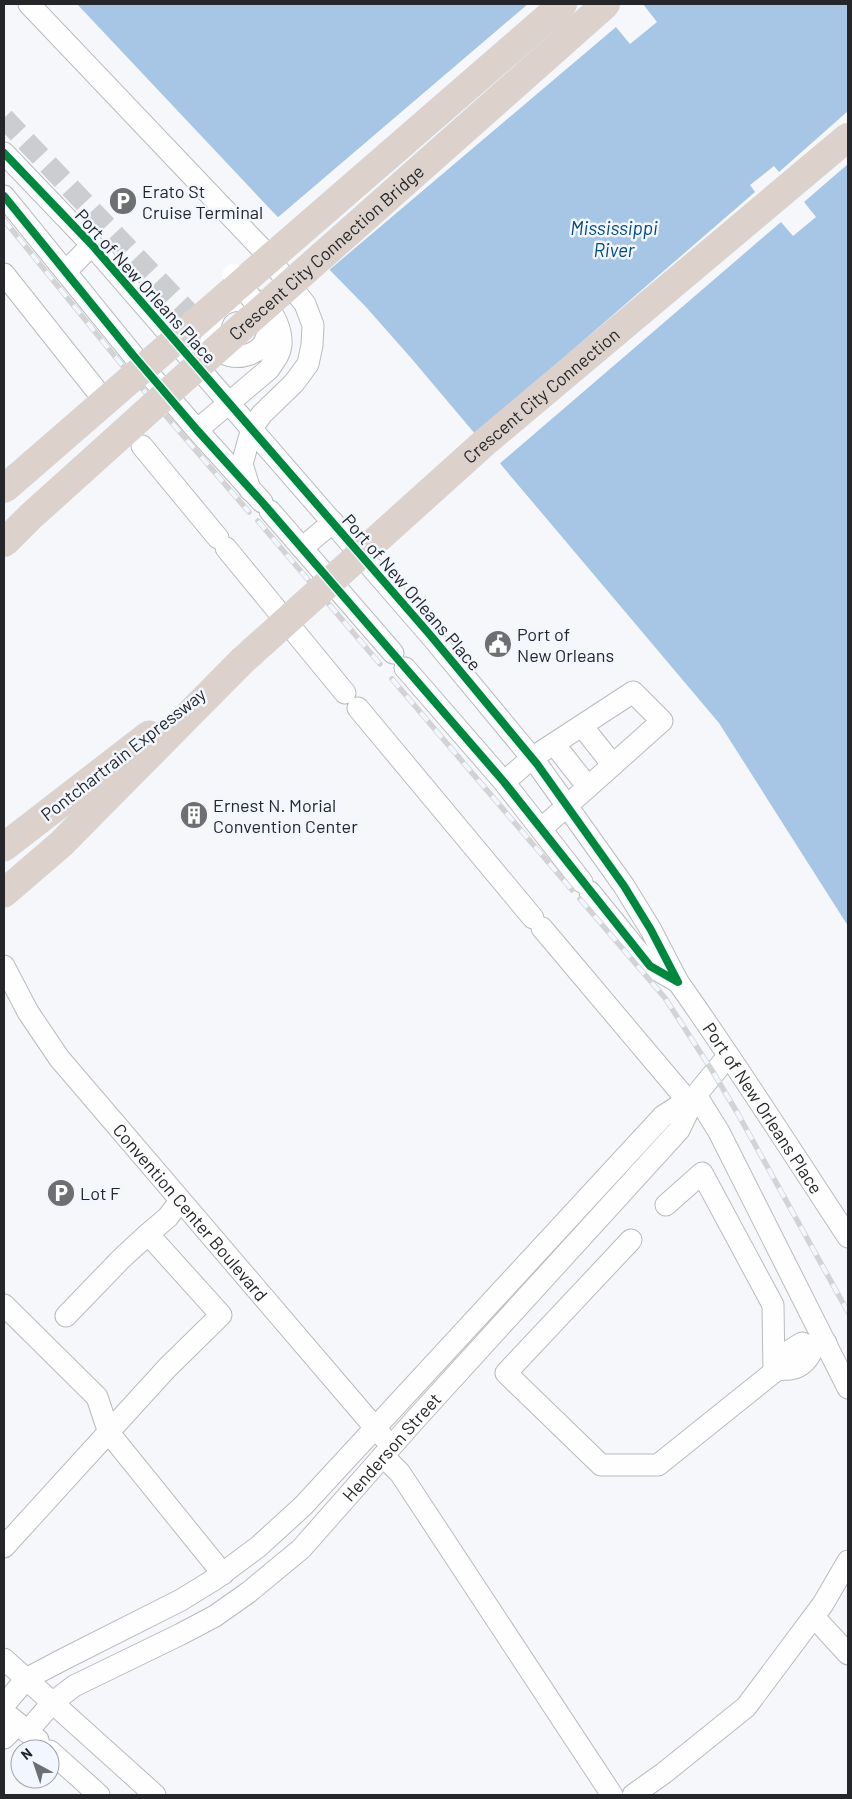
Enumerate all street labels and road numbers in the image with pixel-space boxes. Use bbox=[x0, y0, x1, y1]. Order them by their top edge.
street label: Crescent City Connection Bridge bbox=[224, 160, 428, 344]
street label: Port of New Orleans Place bbox=[71, 204, 221, 368]
street label: Crescent City Connection bbox=[458, 323, 624, 468]
street label: Port of New Orleans Place bbox=[338, 509, 486, 675]
street label: Pontchartrain Expressway bbox=[36, 683, 210, 825]
street label: Port of New Orleans Place bbox=[699, 1018, 828, 1198]
street label: Convention Center Boulevard bbox=[109, 1119, 273, 1305]
street label: Henderson Street bbox=[337, 1388, 445, 1506]

